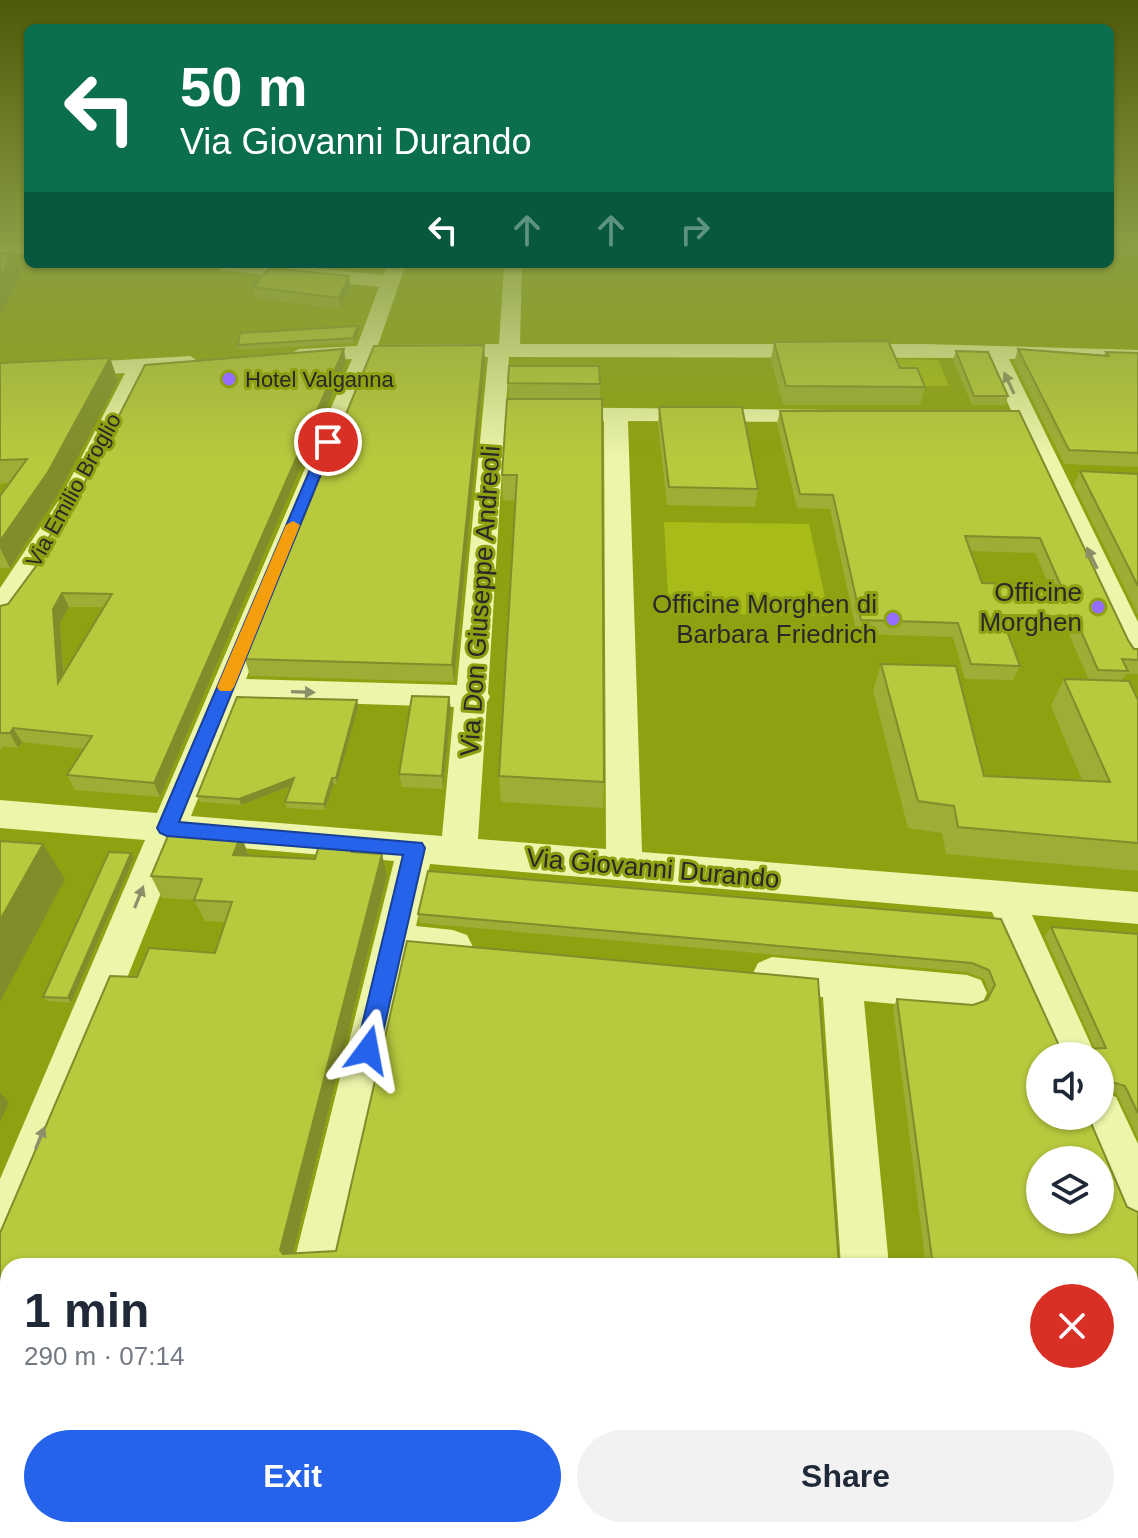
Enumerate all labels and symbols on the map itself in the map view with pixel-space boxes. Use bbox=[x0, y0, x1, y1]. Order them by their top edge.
place label: Hotel Valganna bbox=[245, 367, 395, 392]
marker: Hotel Valganna bbox=[220, 370, 238, 388]
one-way arrow bbox=[1002, 372, 1016, 395]
pin bbox=[294, 408, 362, 476]
street label: Via Emilio Broglio bbox=[21, 409, 126, 572]
street label: Via Don Giuseppe Andreoli bbox=[454, 444, 506, 758]
one-way arrow bbox=[1085, 546, 1099, 569]
place label: Officine Morghen bbox=[979, 577, 1082, 637]
place label: Officine Morghen di Barbara Friedrich bbox=[652, 589, 877, 649]
marker: Officine Morghen bbox=[1089, 598, 1107, 616]
marker: Officine Morghen di Barbara Friedrich bbox=[884, 610, 902, 628]
one-way arrow bbox=[291, 685, 316, 698]
street label: Via Giovanni Durando bbox=[525, 842, 781, 894]
one-way arrow bbox=[133, 885, 146, 909]
position arrow bbox=[326, 1008, 410, 1092]
one-way arrow bbox=[34, 1126, 47, 1150]

